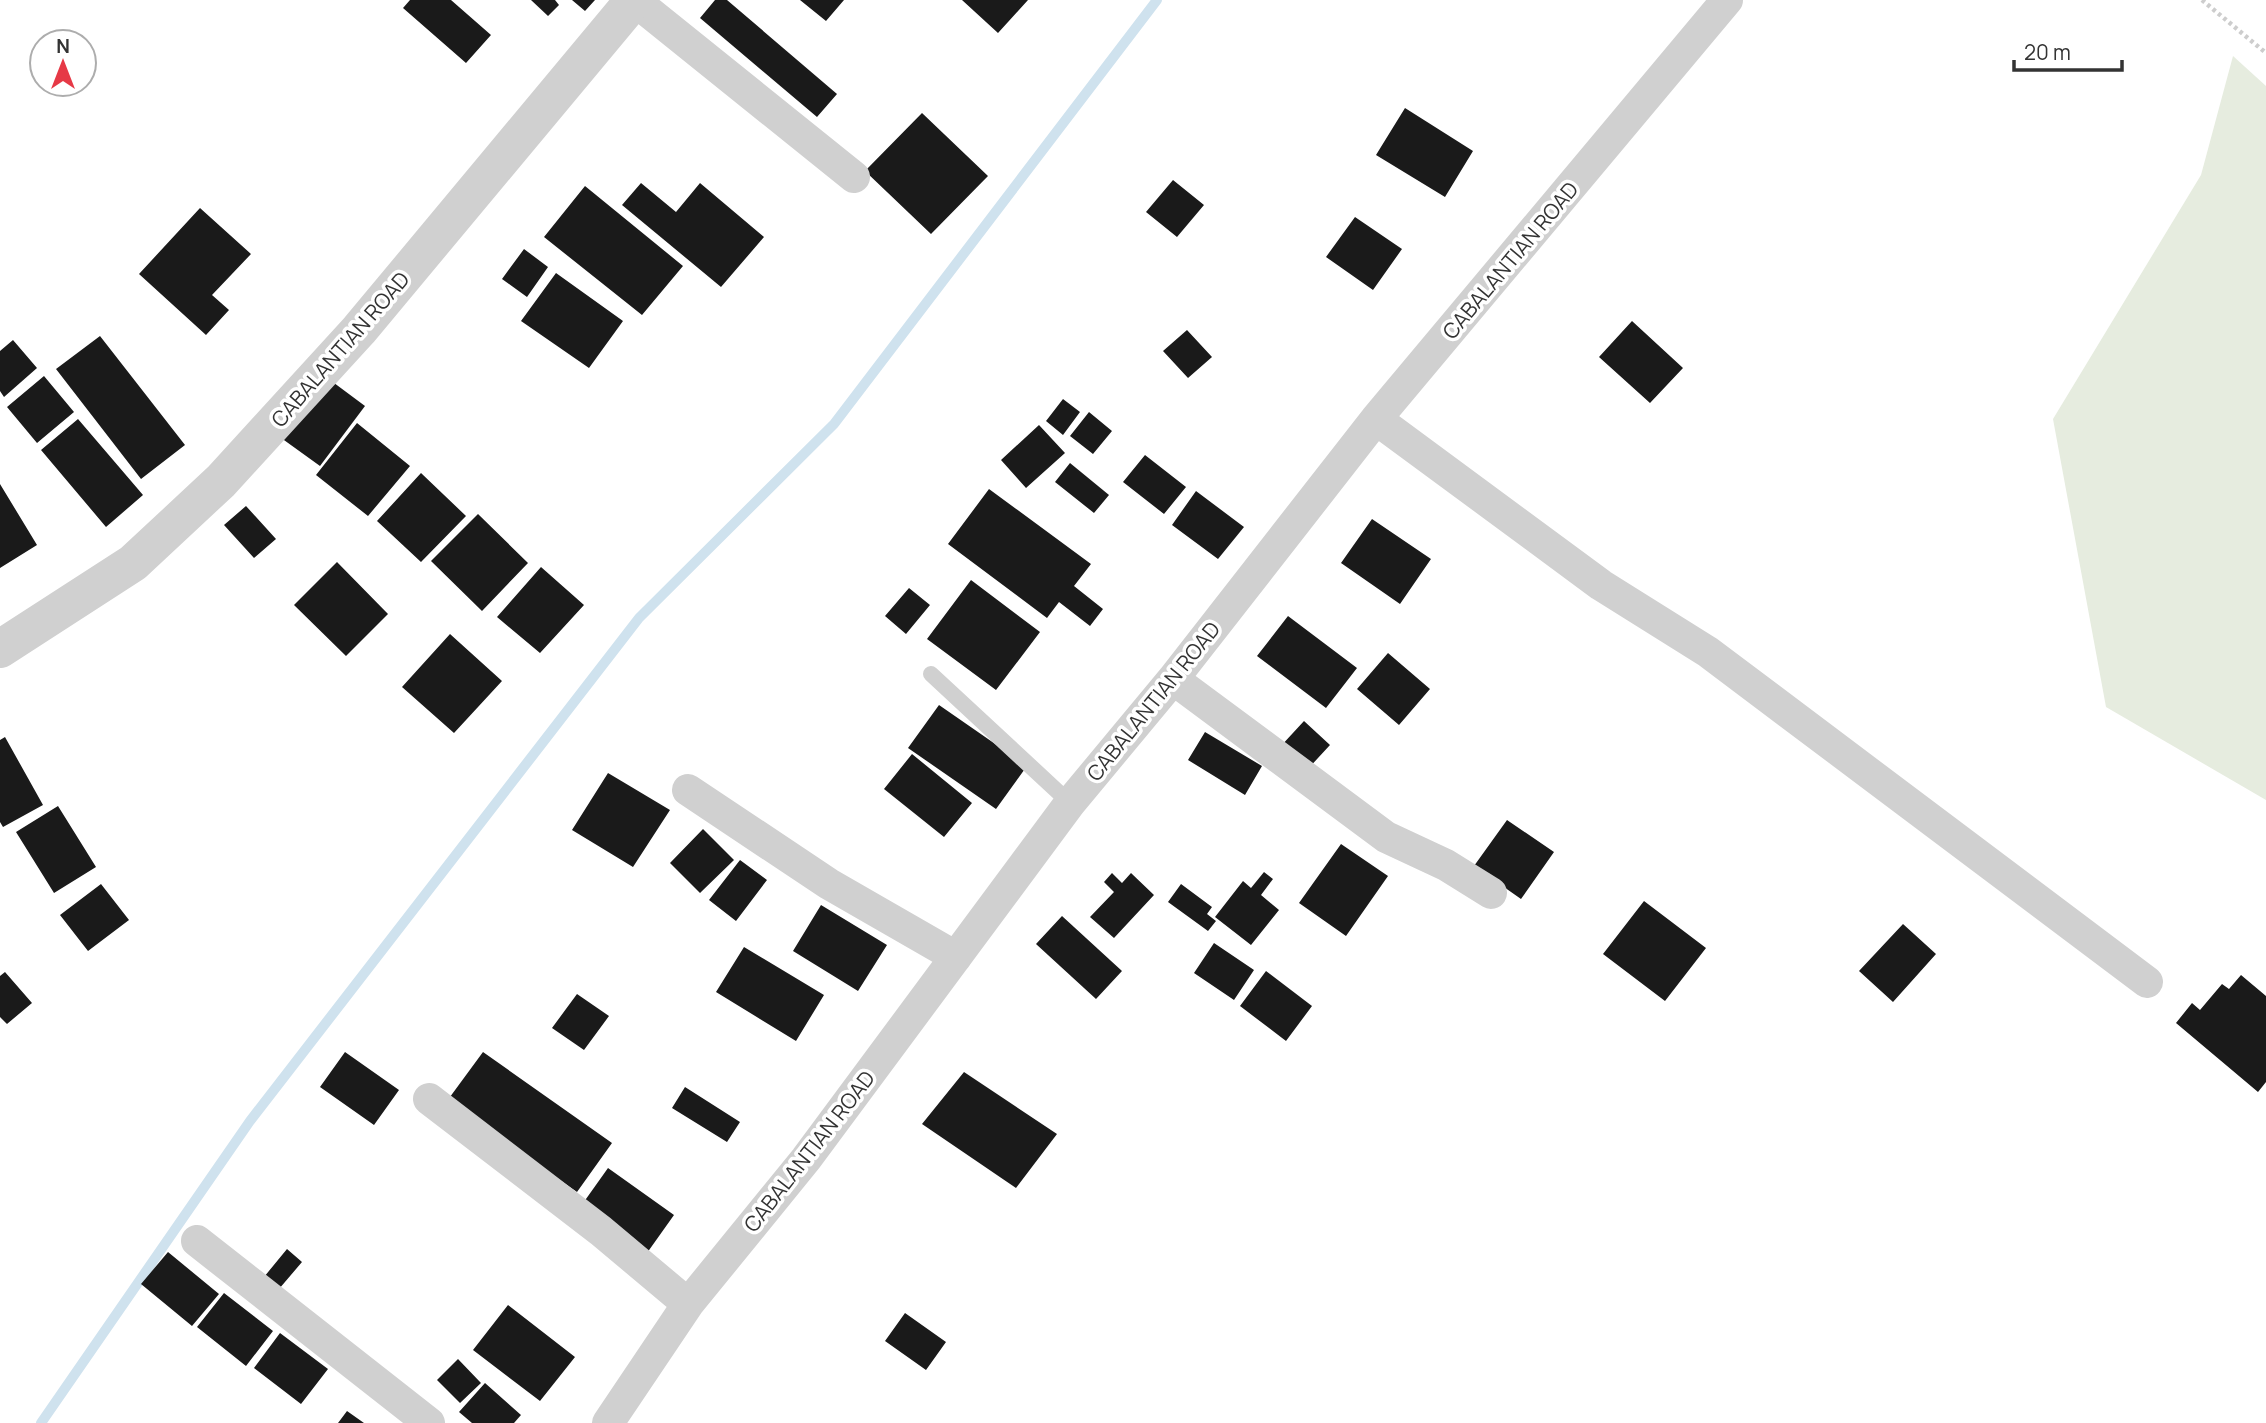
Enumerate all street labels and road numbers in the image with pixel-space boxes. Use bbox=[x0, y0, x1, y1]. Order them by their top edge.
street label: CABALANTIAN ROAD bbox=[1436, 175, 1584, 345]
street label: CABALANTIAN ROAD bbox=[265, 265, 415, 433]
street label: CABALANTIAN ROAD bbox=[1080, 616, 1226, 786]
street label: CABALANTIAN ROAD bbox=[737, 1065, 881, 1237]

